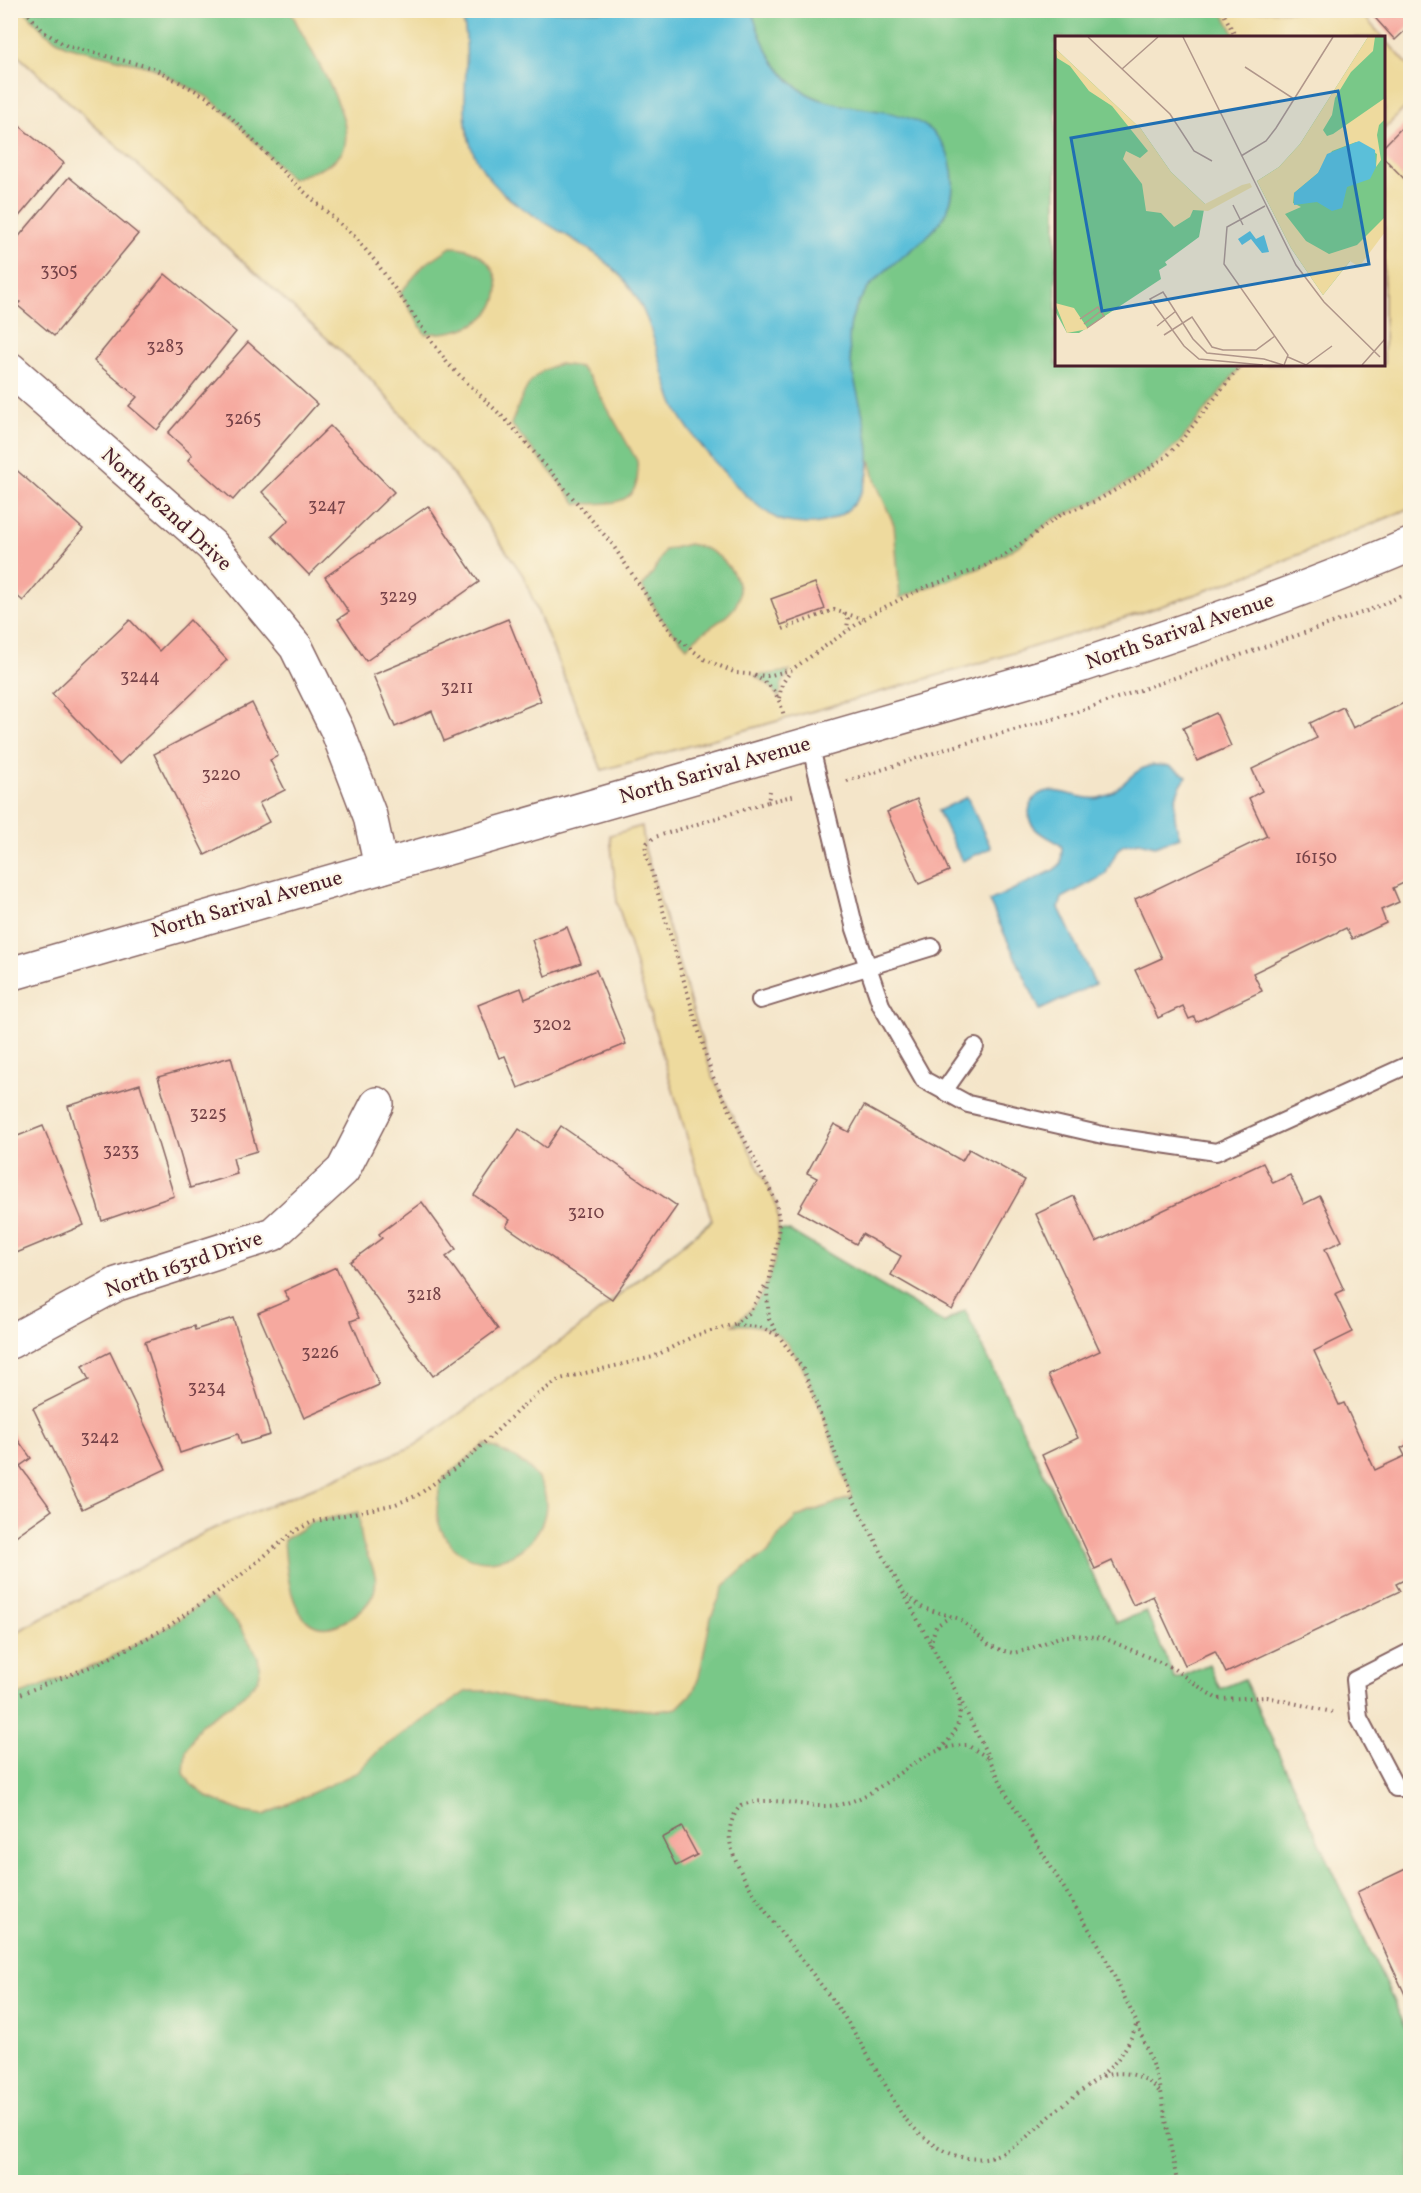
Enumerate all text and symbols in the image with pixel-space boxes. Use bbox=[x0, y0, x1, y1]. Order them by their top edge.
inset map bbox=[1055, 36, 1385, 366]
house number: 3305 bbox=[40, 259, 78, 284]
house number: 3283 bbox=[146, 335, 184, 360]
house number: 3265 bbox=[225, 407, 261, 432]
street label: North 162nd Drive bbox=[94, 442, 238, 578]
house number: 3247 bbox=[308, 494, 346, 519]
house number: 3229 bbox=[379, 585, 417, 610]
street label: North Sarival Avenue bbox=[1082, 586, 1278, 678]
house number: 3244 bbox=[120, 665, 160, 690]
house number: 3211 bbox=[441, 676, 473, 701]
street label: North Sarival Avenue bbox=[616, 730, 814, 812]
house number: 3220 bbox=[201, 763, 241, 788]
house number: 16150 bbox=[1295, 846, 1337, 871]
street label: North Sarival Avenue bbox=[148, 864, 346, 946]
house number: 3202 bbox=[532, 1013, 572, 1038]
house number: 3225 bbox=[189, 1102, 227, 1127]
house number: 3233 bbox=[103, 1139, 139, 1164]
house number: 3210 bbox=[568, 1201, 605, 1226]
street label: North 163rd Drive bbox=[101, 1224, 267, 1306]
house number: 3218 bbox=[406, 1283, 442, 1308]
house number: 3226 bbox=[301, 1341, 339, 1366]
house number: 3234 bbox=[188, 1376, 226, 1401]
house number: 3242 bbox=[81, 1426, 119, 1451]

